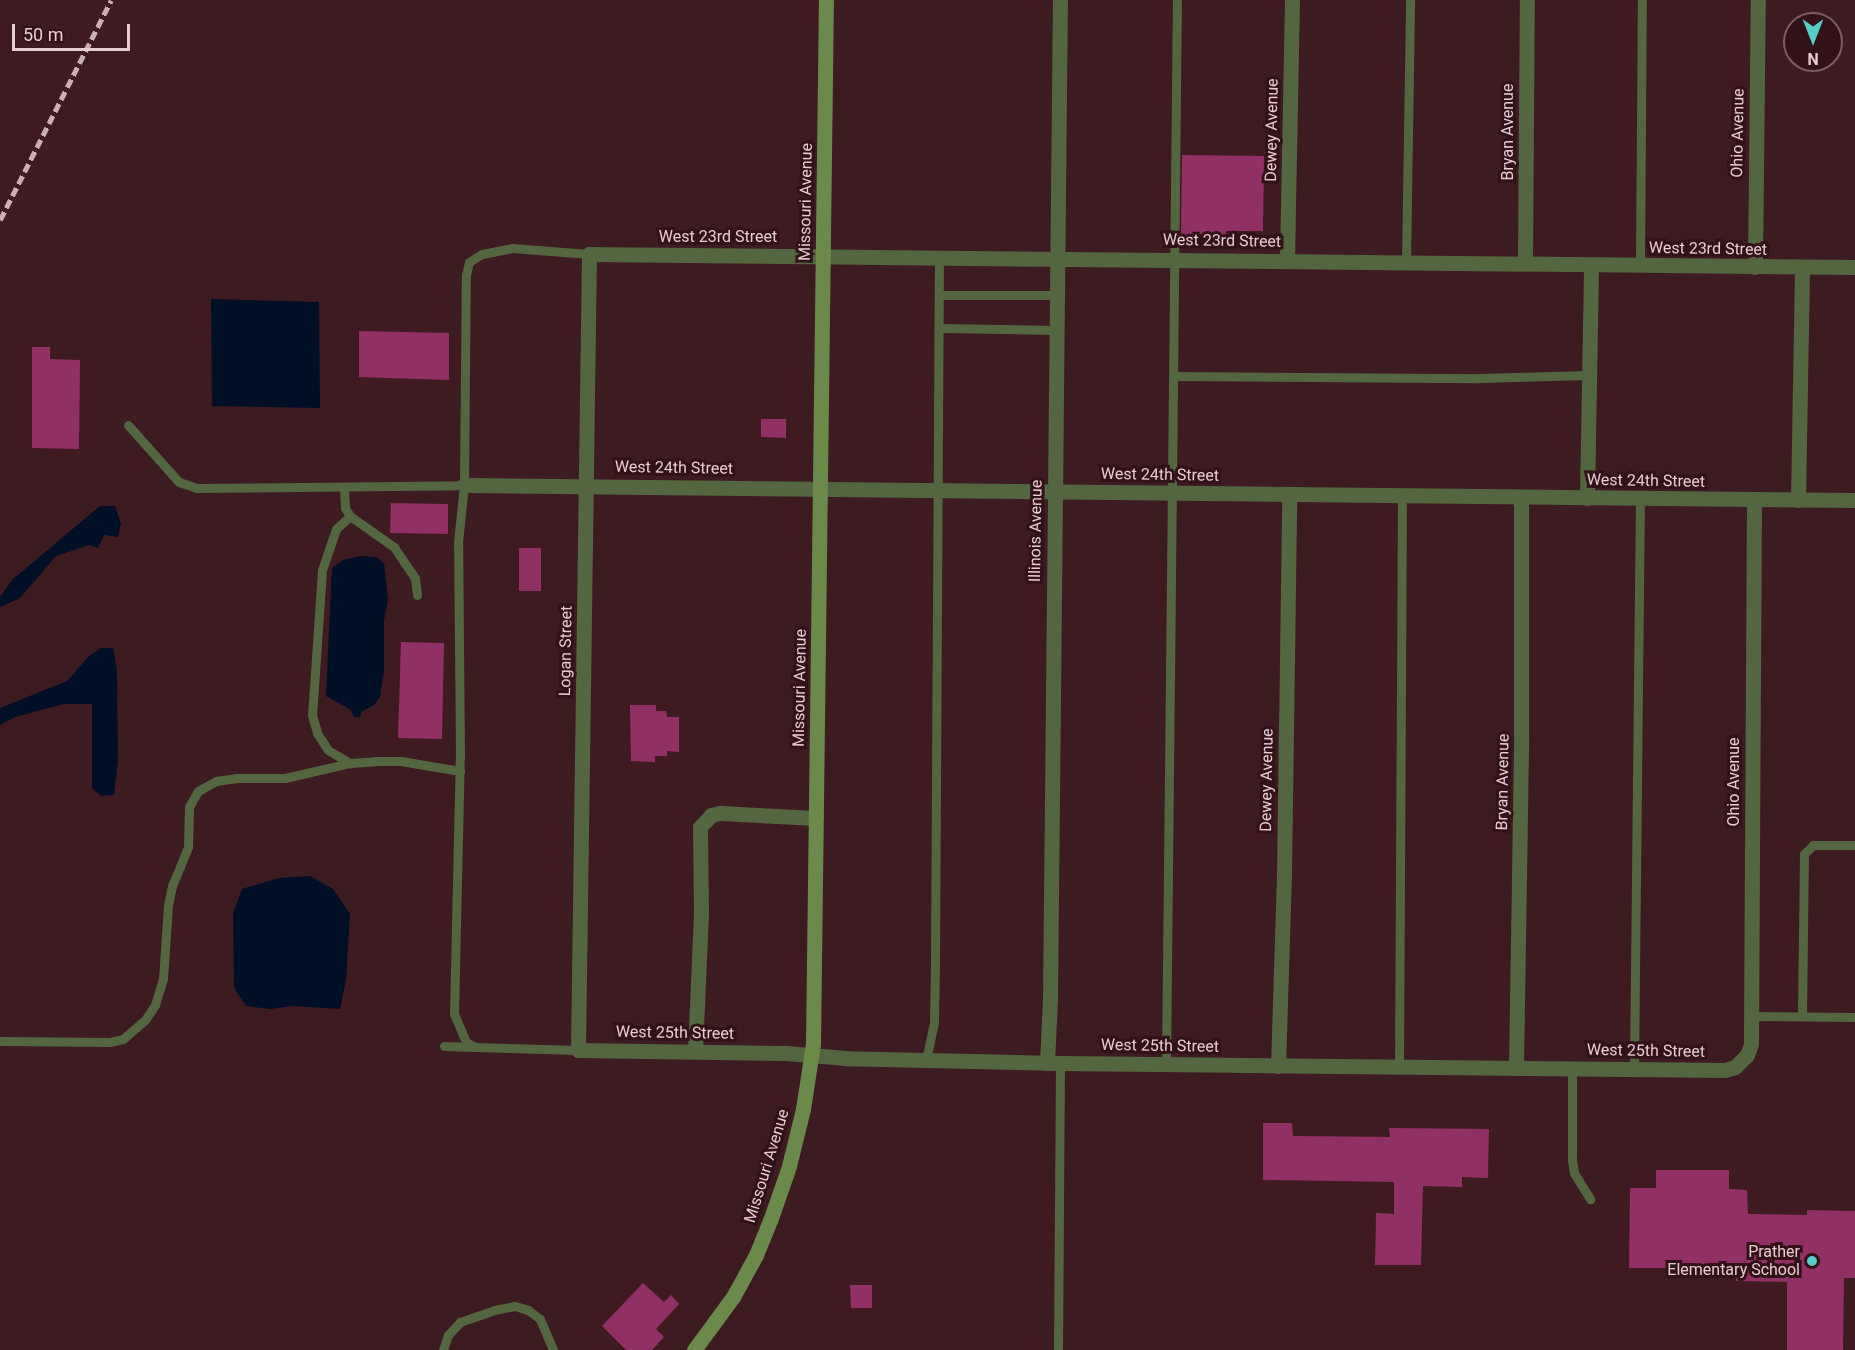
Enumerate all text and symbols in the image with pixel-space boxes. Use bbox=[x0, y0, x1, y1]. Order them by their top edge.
scale bar bbox=[15, 12, 134, 50]
north arrow bbox=[1783, 12, 1843, 72]
text: 50 m bbox=[23, 24, 63, 45]
text: N bbox=[1807, 49, 1819, 68]
street label: Dewey Avenue bbox=[1262, 78, 1282, 182]
street label: Bryan Avenue bbox=[1498, 84, 1518, 180]
street label: Ohio Avenue bbox=[1728, 88, 1748, 178]
street label: Missouri Avenue bbox=[795, 143, 817, 261]
street label: West 23rd Street bbox=[659, 227, 777, 247]
street label: West 23rd Street bbox=[1163, 230, 1281, 252]
street label: West 23rd Street bbox=[1649, 238, 1767, 260]
street label: West 24th Street bbox=[615, 457, 733, 479]
street label: West 24th Street bbox=[1101, 464, 1219, 486]
street label: West 24th Street bbox=[1587, 470, 1705, 492]
street label: Illinois Avenue bbox=[1026, 480, 1046, 582]
street label: Logan Street bbox=[556, 606, 576, 696]
street label: Missouri Avenue bbox=[789, 629, 811, 747]
street label: Dewey Avenue bbox=[1257, 728, 1277, 832]
street label: Bryan Avenue bbox=[1493, 733, 1513, 831]
street label: Ohio Avenue bbox=[1724, 737, 1744, 827]
street label: West 25th Street bbox=[616, 1022, 734, 1044]
street label: West 25th Street bbox=[1101, 1035, 1219, 1057]
street label: West 25th Street bbox=[1587, 1040, 1705, 1062]
street label: Missouri Avenue bbox=[741, 1107, 793, 1225]
place label: Prather Elementary School bbox=[1667, 1242, 1800, 1280]
marker: Prather Elementary School bbox=[1805, 1254, 1819, 1268]

